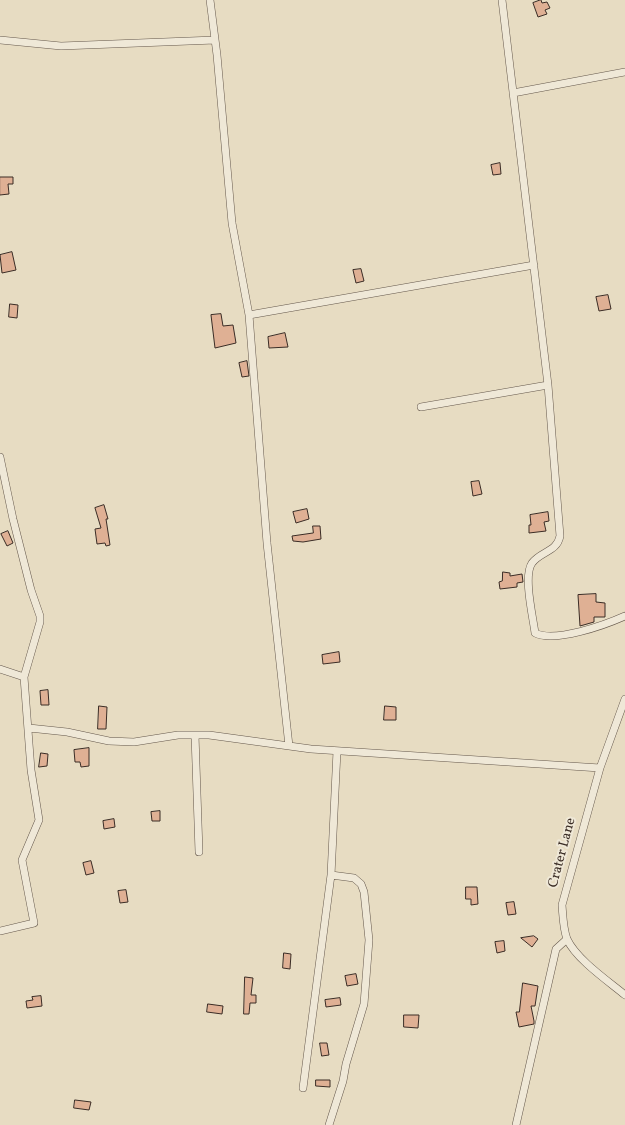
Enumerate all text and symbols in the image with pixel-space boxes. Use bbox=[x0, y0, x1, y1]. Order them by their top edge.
street label: Crater Lane bbox=[546, 816, 580, 890]

